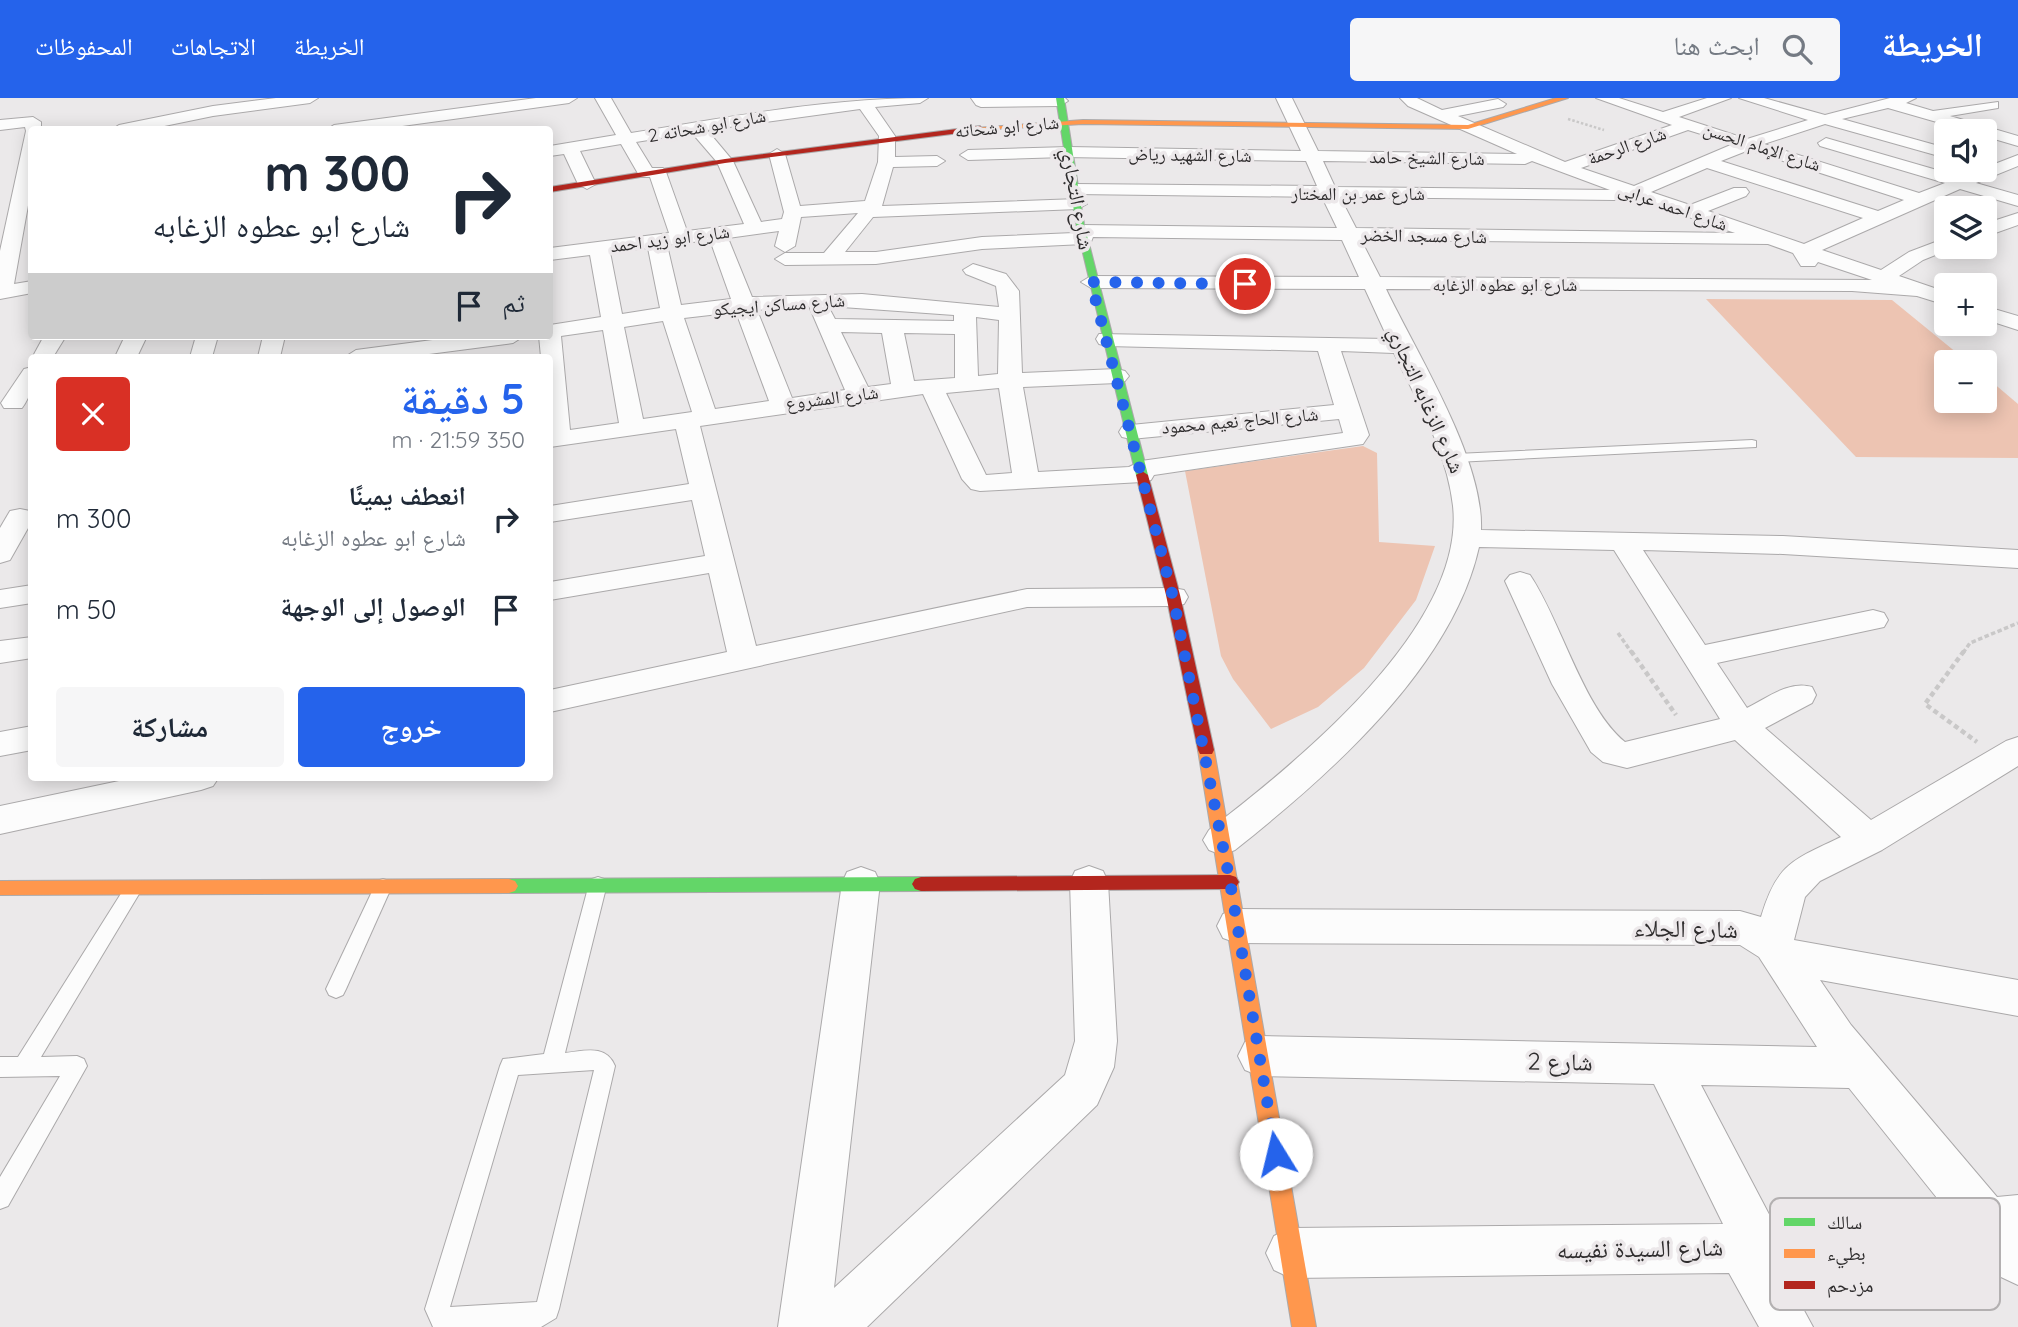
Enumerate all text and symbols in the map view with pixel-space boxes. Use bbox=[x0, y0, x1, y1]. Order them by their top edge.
search box bbox=[1350, 18, 1840, 81]
text: الخريطة bbox=[1882, 23, 1983, 64]
text: ابحث هنا bbox=[1673, 29, 1760, 62]
icon: search bbox=[1778, 30, 1816, 68]
text: المحفوظات bbox=[35, 31, 133, 61]
text: الاتجاهات bbox=[171, 31, 256, 61]
text: الخريطة bbox=[294, 31, 365, 61]
street label: شارع ابو شحاته 2 bbox=[646, 104, 768, 147]
street label: شارع ابو شحاته bbox=[954, 110, 1060, 143]
street label: شارع الإمام الحسن bbox=[1700, 117, 1824, 177]
map controls bbox=[1934, 119, 1997, 413]
button: sound bbox=[1934, 119, 1997, 182]
street label: شارع الرحمة bbox=[1585, 121, 1669, 170]
text: 300 m bbox=[265, 142, 410, 203]
street label: شارع الشهيد رياض bbox=[1128, 142, 1252, 167]
street label: شارع الشيخ حامد bbox=[1369, 145, 1485, 171]
street label: شارع التجاري bbox=[1052, 146, 1100, 253]
icon: right bbox=[434, 154, 525, 245]
street label: شارع احمد عرابى bbox=[1616, 177, 1731, 236]
street label: شارع عمر بن المختار bbox=[1290, 182, 1425, 205]
button: layers bbox=[1934, 196, 1997, 259]
text: شارع ابو عطوه الزغابه bbox=[152, 205, 410, 245]
street label: شارع ابو زيد احمد bbox=[609, 220, 731, 257]
street label: شارع مسجد الخضر bbox=[1360, 223, 1487, 248]
pin bbox=[1215, 254, 1275, 314]
icon: arrive bbox=[1226, 265, 1264, 303]
street label: شارع ابو عطوه الزغابه bbox=[1433, 273, 1577, 296]
button: + bbox=[1934, 273, 1997, 336]
text: ثم bbox=[502, 286, 525, 319]
icon: arrive bbox=[450, 287, 488, 325]
street label: شارع مساكن ايجيكو bbox=[712, 288, 846, 321]
street label: شارع الزغابه التجاري bbox=[1379, 322, 1471, 479]
button: − bbox=[1934, 350, 1997, 413]
text: 5 دقيقة bbox=[401, 372, 525, 425]
button: close bbox=[56, 377, 130, 451]
street label: شارع المشروع bbox=[784, 380, 880, 415]
street label: شارع الحاج نعيم محمود bbox=[1161, 402, 1319, 440]
text: 350 m · 21:59 bbox=[391, 425, 525, 454]
text: انعطف يمينًا bbox=[348, 479, 466, 512]
icon: right bbox=[487, 500, 525, 538]
text: 300 m bbox=[56, 502, 131, 535]
text: شارع ابو عطوه الزغابه bbox=[281, 523, 466, 552]
text: الوصول إلى الوجهة bbox=[280, 590, 466, 623]
icon: arrive bbox=[487, 591, 525, 629]
text: 50 m bbox=[56, 593, 116, 626]
button: مشاركة bbox=[56, 687, 284, 767]
button: خروج bbox=[298, 687, 525, 767]
street label: شارع الجلاء bbox=[1634, 912, 1738, 945]
street label: شارع 2 bbox=[1527, 1045, 1593, 1078]
position arrow bbox=[1239, 1117, 1313, 1191]
legend bbox=[1770, 1198, 2000, 1310]
text: سالك bbox=[1827, 1210, 1862, 1234]
street label: شارع السيدة نفيسه bbox=[1556, 1232, 1724, 1265]
text: بطيء bbox=[1827, 1241, 1866, 1269]
text: مزدحم bbox=[1827, 1273, 1873, 1298]

